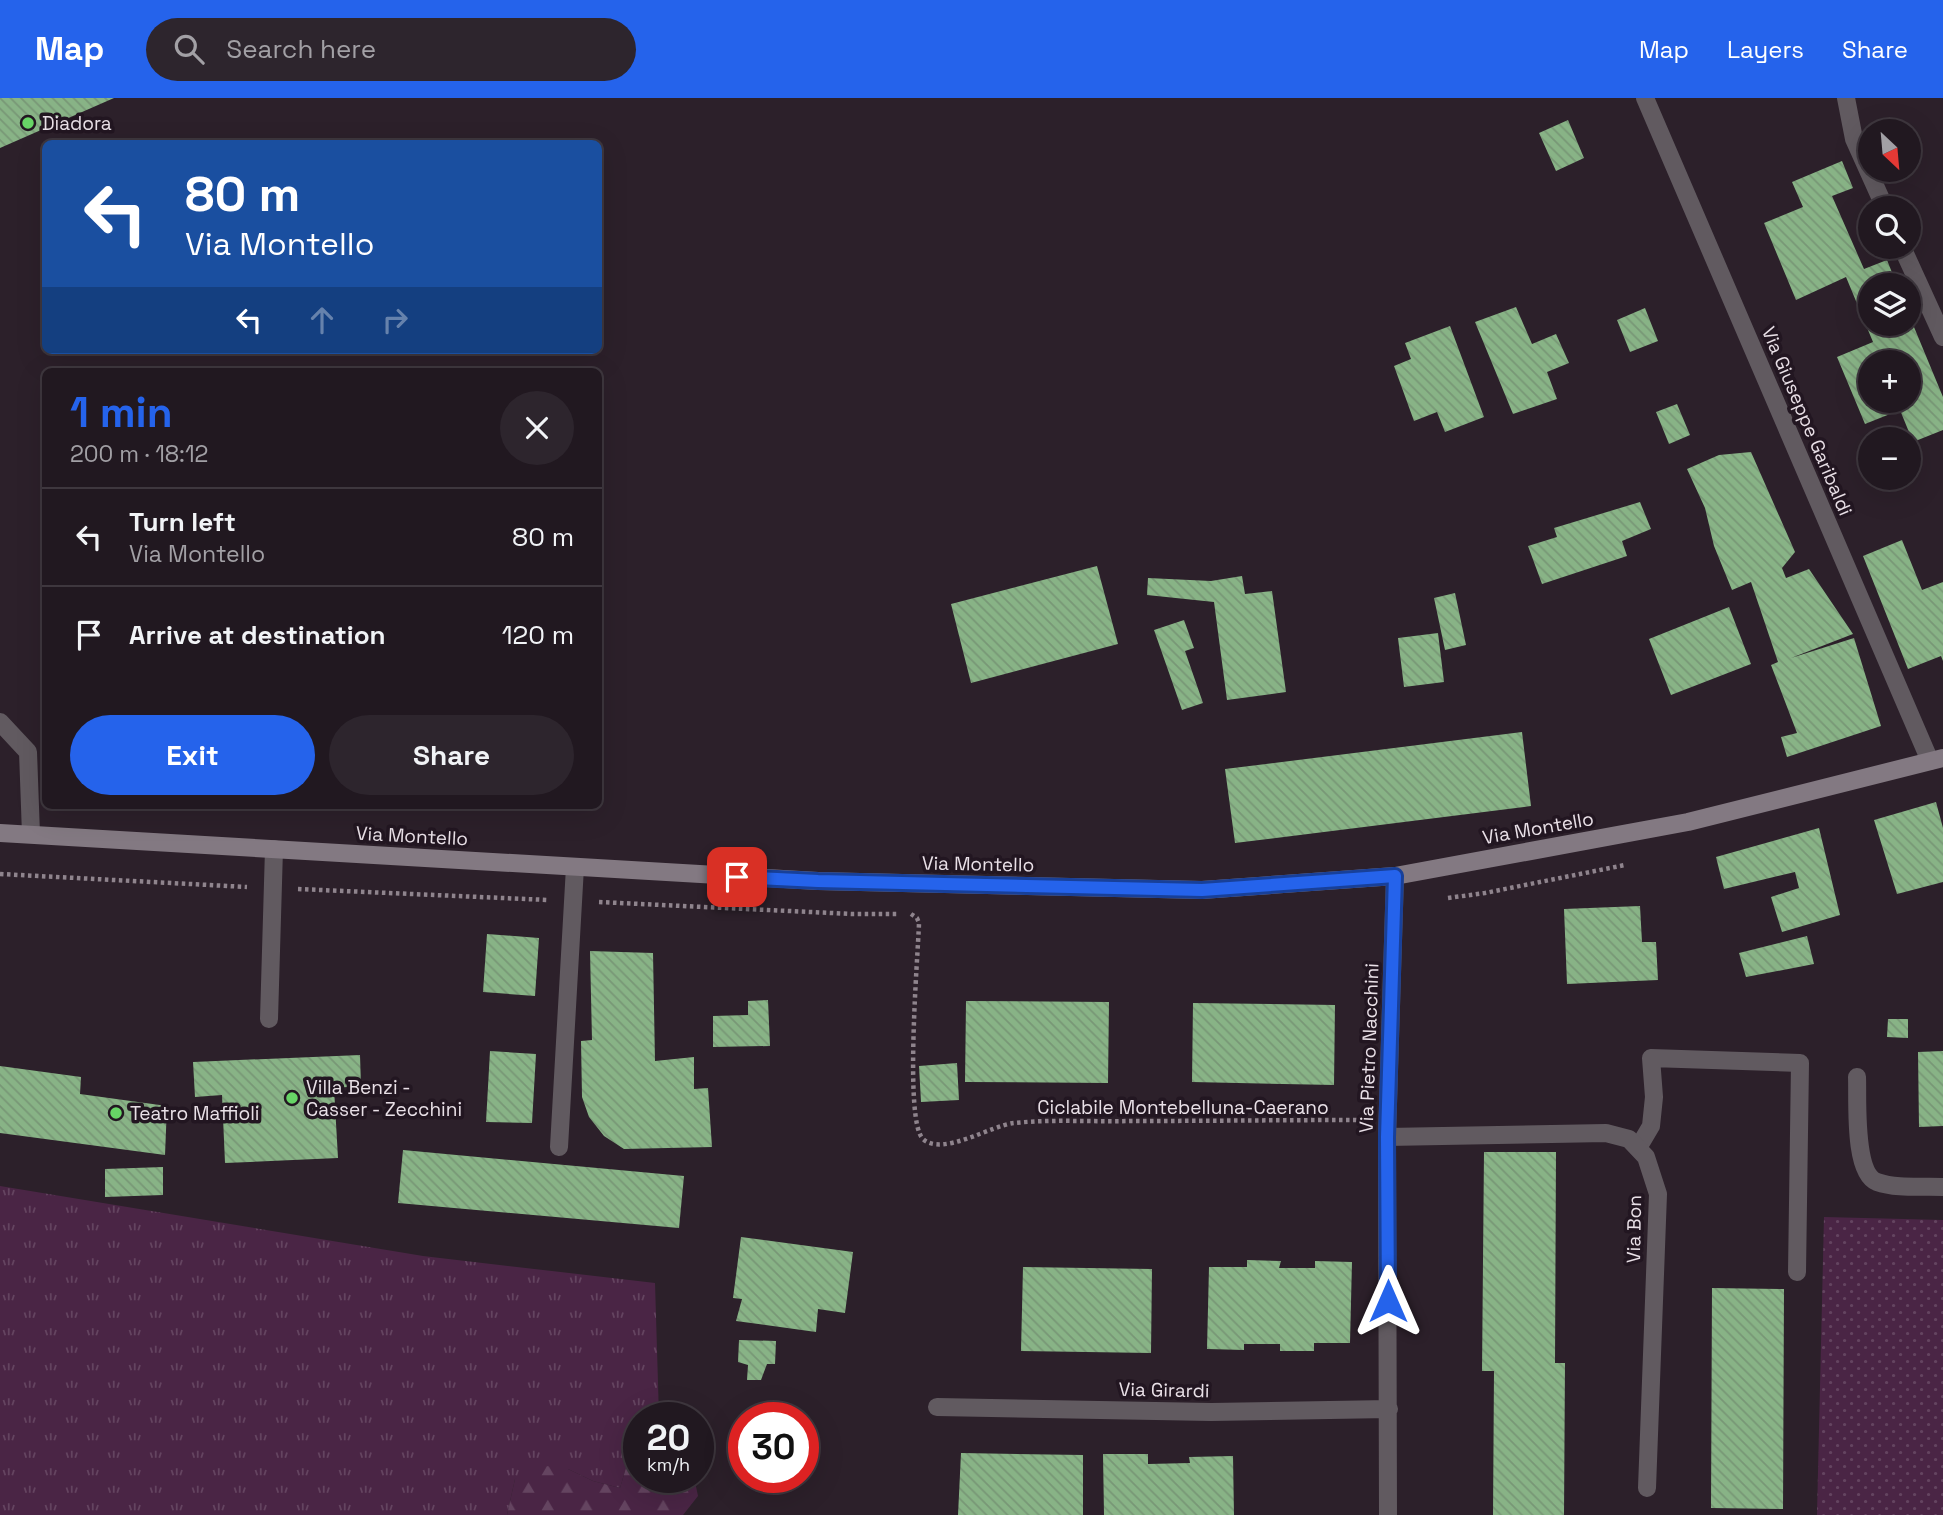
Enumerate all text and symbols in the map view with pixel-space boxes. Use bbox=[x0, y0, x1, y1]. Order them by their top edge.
search box bbox=[146, 18, 636, 81]
text: Map bbox=[35, 28, 104, 70]
icon: search bbox=[170, 30, 208, 68]
text: Search here bbox=[226, 32, 376, 66]
text: Map bbox=[1639, 34, 1689, 65]
text: Layers bbox=[1727, 34, 1804, 65]
text: Share bbox=[1842, 34, 1908, 65]
place label: Diadora bbox=[42, 111, 112, 136]
marker: Diadora bbox=[20, 115, 36, 131]
north arrow bbox=[1858, 119, 1922, 182]
map controls bbox=[1858, 119, 1921, 490]
text: 80 m bbox=[185, 163, 300, 225]
icon: left bbox=[70, 168, 161, 259]
button: search bbox=[1858, 196, 1921, 259]
text: Via Montello bbox=[185, 224, 374, 264]
button: layers bbox=[1858, 273, 1921, 336]
icon: left bbox=[230, 301, 268, 339]
icon: ahead bbox=[303, 301, 341, 339]
icon: right bbox=[376, 301, 414, 339]
street label: Via Giuseppe Garibaldi bbox=[1756, 323, 1858, 519]
button: + bbox=[1858, 350, 1921, 413]
text: 1 min bbox=[70, 386, 173, 439]
button: close bbox=[500, 391, 574, 465]
button: − bbox=[1858, 427, 1921, 490]
text: 200 m · 18:12 bbox=[70, 439, 208, 469]
text: Turn left bbox=[129, 505, 236, 539]
icon: left bbox=[70, 518, 108, 556]
text: 80 m bbox=[512, 520, 574, 554]
text: Via Montello bbox=[129, 539, 265, 569]
icon: arrive bbox=[70, 616, 108, 654]
text: Arrive at destination bbox=[129, 618, 386, 652]
text: 120 m bbox=[502, 618, 574, 652]
button: Exit bbox=[70, 715, 315, 795]
button: Share bbox=[329, 715, 574, 795]
street label: Via Montello bbox=[1480, 806, 1596, 850]
street label: Via Montello bbox=[355, 821, 469, 851]
pin bbox=[707, 847, 767, 907]
street label: Via Montello bbox=[922, 851, 1034, 877]
icon: arrive bbox=[718, 858, 756, 896]
street label: Via Pietro Nacchini bbox=[1354, 963, 1384, 1133]
place label: Villa Benzi - Casser - Zecchini bbox=[306, 1075, 462, 1122]
marker: Villa Benzi - Casser - Zecchini bbox=[284, 1090, 300, 1106]
street label: Ciclabile Montebelluna-Caerano bbox=[1037, 1095, 1329, 1120]
place label: Teatro Maffioli bbox=[130, 1101, 260, 1126]
marker: Teatro Maffioli bbox=[108, 1105, 124, 1121]
street label: Via Bon bbox=[1621, 1195, 1647, 1263]
position arrow bbox=[1351, 1264, 1425, 1338]
street label: Via Girardi bbox=[1118, 1377, 1210, 1403]
speed limit sign: 30 bbox=[728, 1402, 819, 1493]
text: 20 bbox=[647, 1416, 690, 1460]
text: km/h bbox=[647, 1453, 690, 1476]

